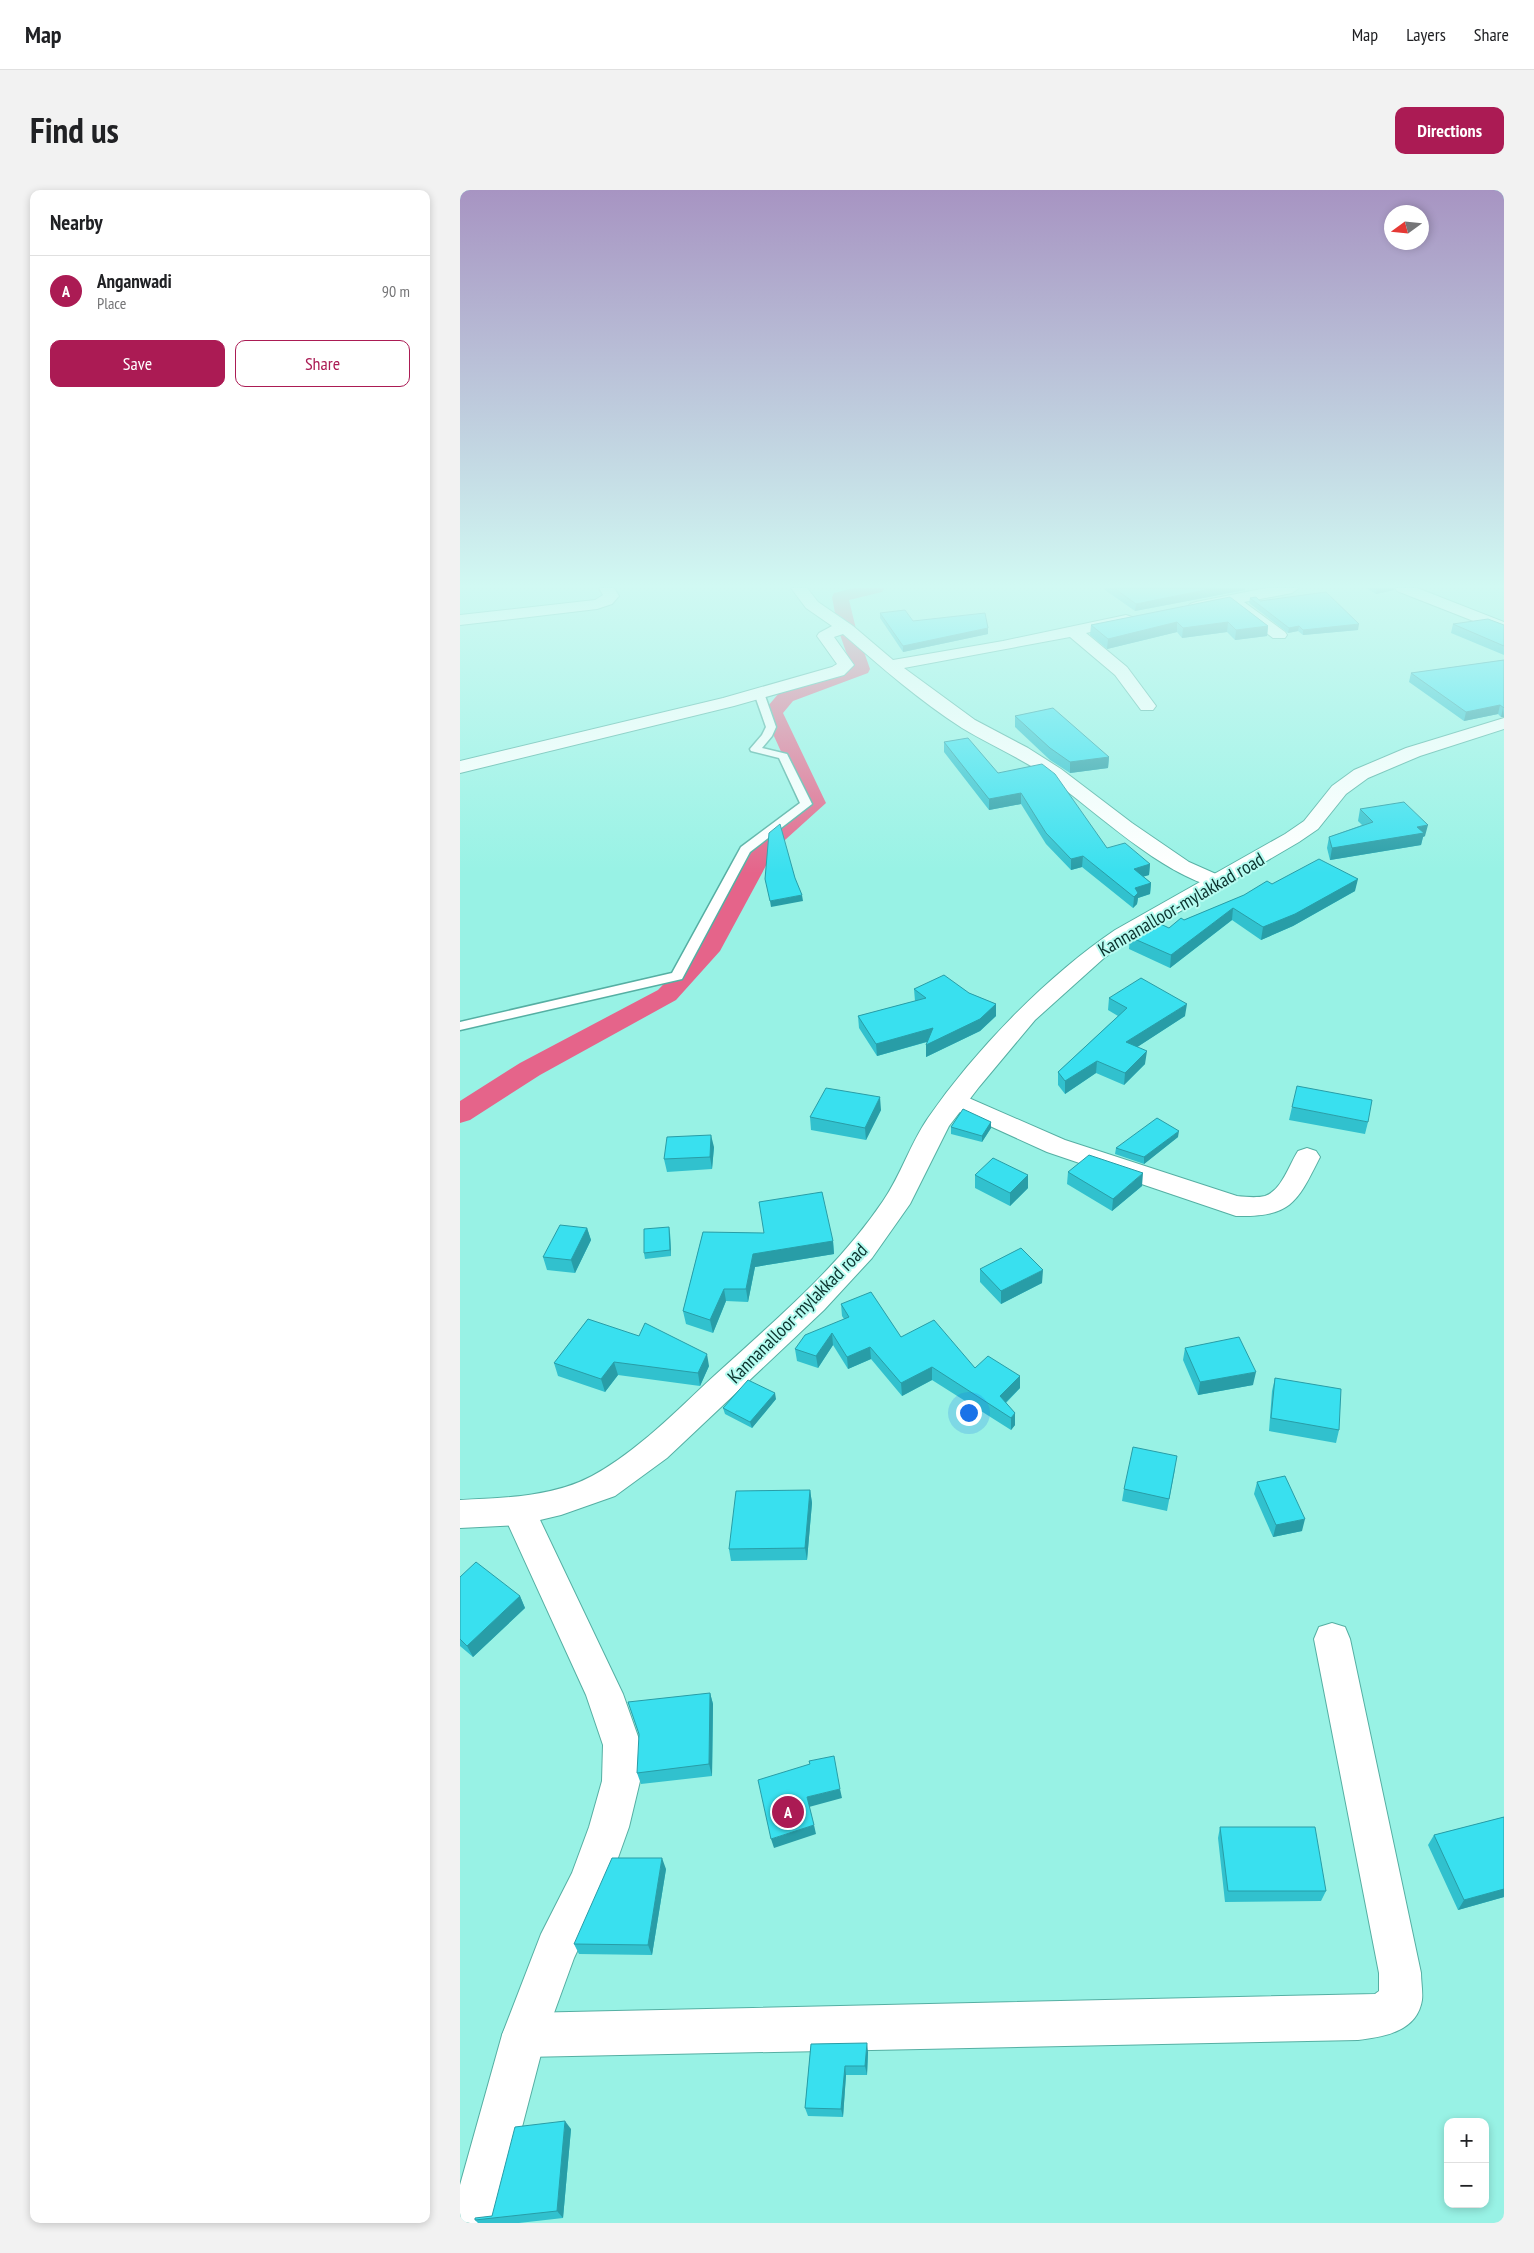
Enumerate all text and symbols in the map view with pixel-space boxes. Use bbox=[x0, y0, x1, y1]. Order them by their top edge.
text: Map bbox=[25, 19, 62, 50]
text: Map bbox=[1352, 23, 1378, 46]
text: Layers bbox=[1406, 23, 1446, 46]
text: Share bbox=[1474, 23, 1509, 46]
text: Find us bbox=[30, 107, 119, 153]
button: Directions bbox=[1395, 107, 1504, 154]
north arrow bbox=[1384, 205, 1429, 250]
text: Nearby bbox=[50, 209, 103, 236]
text: Anganwadi bbox=[97, 269, 172, 293]
text: A bbox=[62, 281, 70, 301]
text: 90 m bbox=[382, 281, 410, 301]
text: Place bbox=[97, 293, 126, 313]
button: Save bbox=[50, 340, 225, 387]
button: Share bbox=[235, 340, 410, 387]
street label: Kannanalloor-mylakkad road bbox=[1094, 847, 1268, 961]
street label: Kannanalloor-mylakkad road bbox=[722, 1238, 872, 1388]
your location bbox=[956, 1400, 982, 1426]
pin: A bbox=[772, 1793, 804, 1831]
map controls bbox=[1444, 2118, 1489, 2208]
button: + bbox=[1444, 2118, 1489, 2163]
button: − bbox=[1444, 2163, 1489, 2208]

